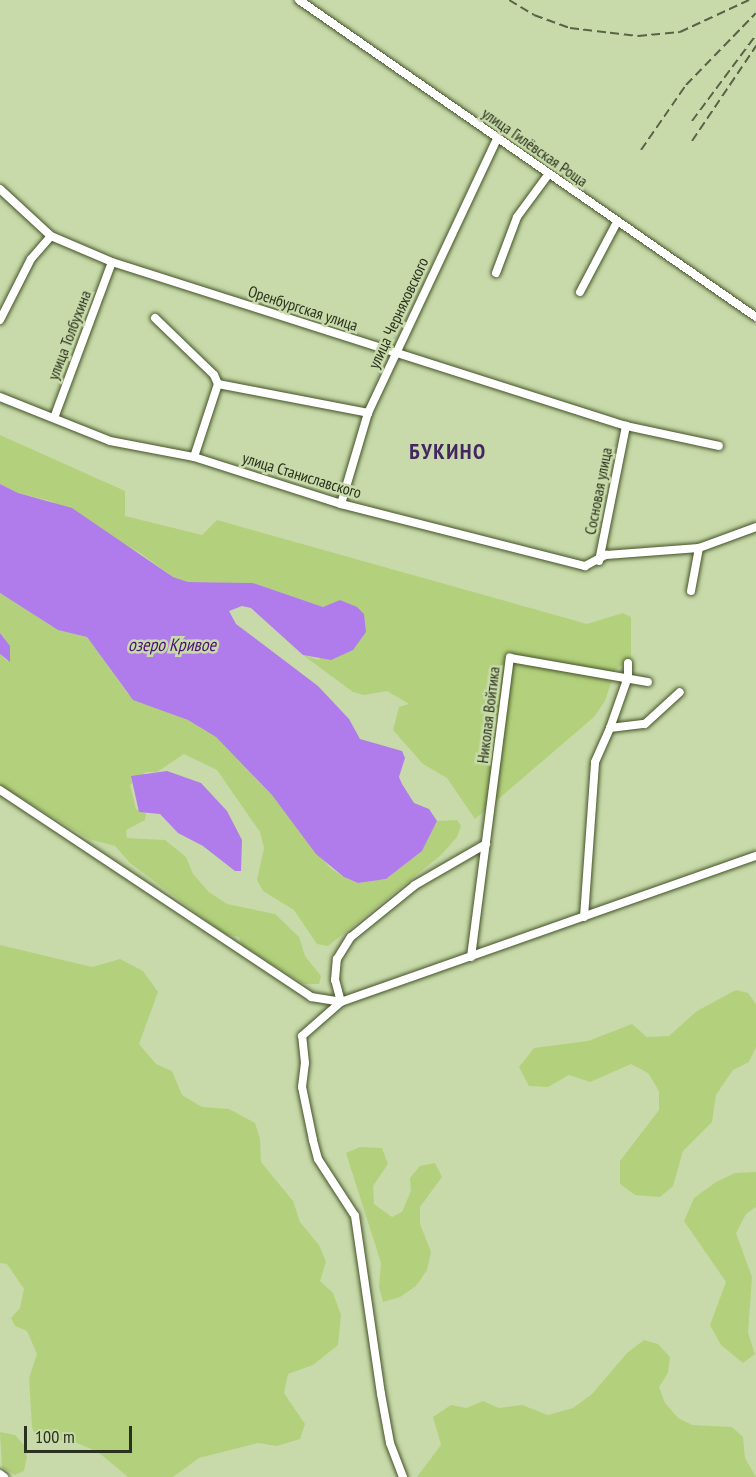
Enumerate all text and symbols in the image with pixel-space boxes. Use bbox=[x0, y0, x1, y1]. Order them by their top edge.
street label: улица Гилёвская Роща bbox=[478, 103, 592, 191]
street label: улица Черняховского bbox=[364, 254, 432, 372]
street label: Оренбургская улица bbox=[246, 281, 360, 335]
street label: улица Толбухина bbox=[43, 287, 95, 383]
district label: БУКИНО bbox=[409, 439, 487, 465]
street label: Сосновая улица bbox=[580, 446, 616, 536]
street label: улица Станиславского bbox=[240, 448, 364, 502]
water label: озеро Кривое bbox=[128, 634, 216, 656]
street label: Николая Войтика bbox=[473, 666, 503, 764]
scale bar bbox=[27, 1414, 135, 1452]
text: 100 m bbox=[35, 1425, 75, 1448]

